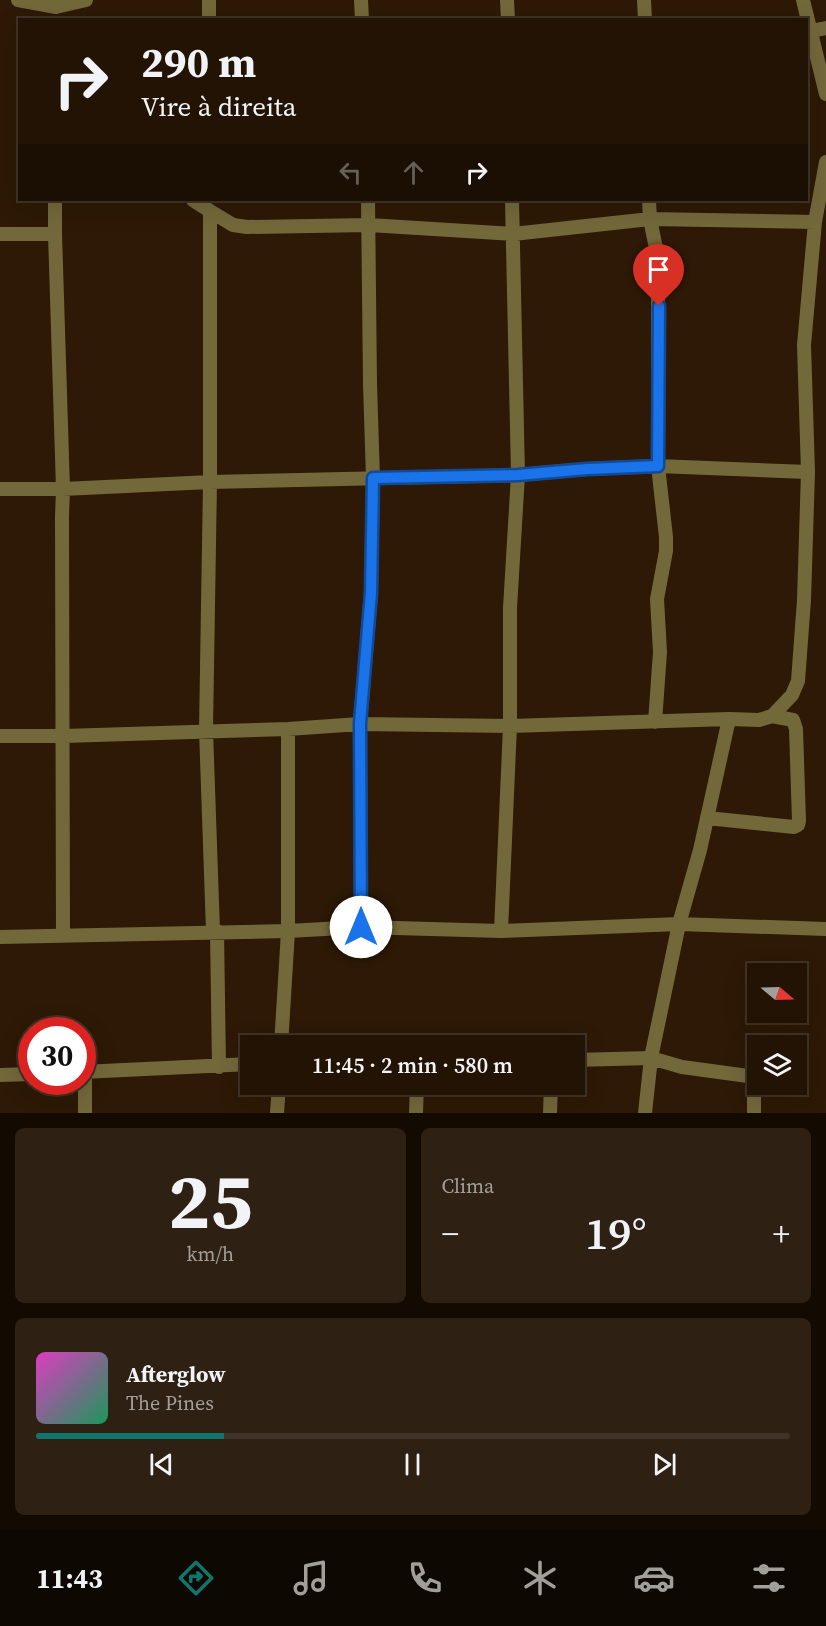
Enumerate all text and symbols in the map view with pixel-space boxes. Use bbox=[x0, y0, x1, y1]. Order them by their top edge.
text: 290 m bbox=[141, 33, 256, 91]
icon: right bbox=[42, 42, 120, 120]
text: Vire à direita bbox=[141, 88, 297, 125]
icon: left bbox=[334, 156, 367, 189]
icon: ahead bbox=[397, 156, 430, 189]
icon: right bbox=[460, 156, 493, 189]
pin bbox=[633, 244, 684, 306]
icon: arrive bbox=[642, 253, 675, 286]
position arrow bbox=[329, 895, 393, 959]
north arrow bbox=[747, 963, 807, 1023]
map controls bbox=[747, 963, 807, 1095]
speed limit sign: 30 bbox=[18, 1017, 96, 1095]
button: layers bbox=[747, 1035, 807, 1095]
text: 11:45 · 2 min · 580 m bbox=[312, 1050, 513, 1080]
text: 25 bbox=[168, 1147, 253, 1254]
text: Clima bbox=[442, 1172, 494, 1200]
text: 19° bbox=[585, 1202, 647, 1264]
text: − bbox=[442, 1211, 459, 1256]
text: + bbox=[773, 1211, 790, 1256]
text: km/h bbox=[186, 1240, 234, 1268]
text: Afterglow bbox=[126, 1359, 226, 1389]
text: The Pines bbox=[126, 1389, 214, 1417]
icon: previous bbox=[145, 1448, 178, 1481]
icon: pause bbox=[396, 1448, 429, 1481]
icon: next bbox=[648, 1448, 681, 1481]
icon: directions bbox=[175, 1557, 217, 1599]
icon: music bbox=[290, 1557, 332, 1599]
icon: phone bbox=[404, 1557, 446, 1599]
icon: climate bbox=[519, 1557, 561, 1599]
icon: car bbox=[633, 1557, 675, 1599]
icon: filters bbox=[748, 1557, 790, 1599]
text: 11:43 bbox=[36, 1560, 103, 1597]

